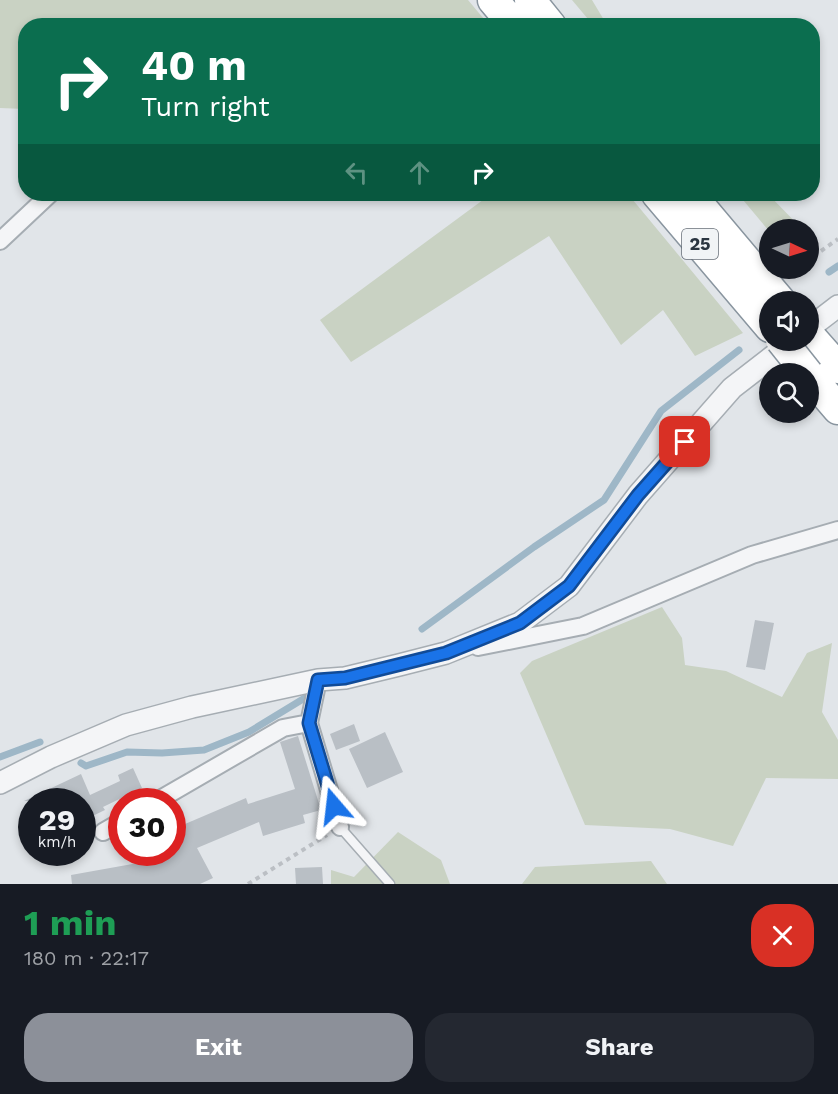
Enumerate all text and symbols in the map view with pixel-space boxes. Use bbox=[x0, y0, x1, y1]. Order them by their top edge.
text: 40 m bbox=[141, 41, 247, 90]
icon: right bbox=[42, 42, 120, 120]
text: Turn right bbox=[141, 91, 270, 123]
icon: left bbox=[340, 156, 373, 189]
icon: ahead bbox=[403, 156, 436, 189]
icon: right bbox=[466, 156, 499, 189]
north arrow bbox=[759, 219, 819, 279]
map controls bbox=[759, 219, 819, 423]
road number: 25 bbox=[682, 229, 718, 259]
button: sound bbox=[759, 291, 819, 351]
button: search bbox=[759, 363, 819, 423]
pin bbox=[659, 416, 710, 467]
icon: arrive bbox=[668, 425, 701, 458]
position arrow bbox=[302, 774, 366, 838]
speed limit sign: 30 bbox=[108, 788, 186, 866]
text: 29 bbox=[39, 802, 75, 837]
text: km/h bbox=[38, 833, 76, 851]
text: 1 min bbox=[24, 902, 116, 944]
button: close bbox=[751, 904, 814, 967]
text: 180 m · 22:17 bbox=[24, 946, 149, 970]
button: Exit bbox=[24, 1013, 413, 1082]
button: Share bbox=[425, 1013, 814, 1082]

